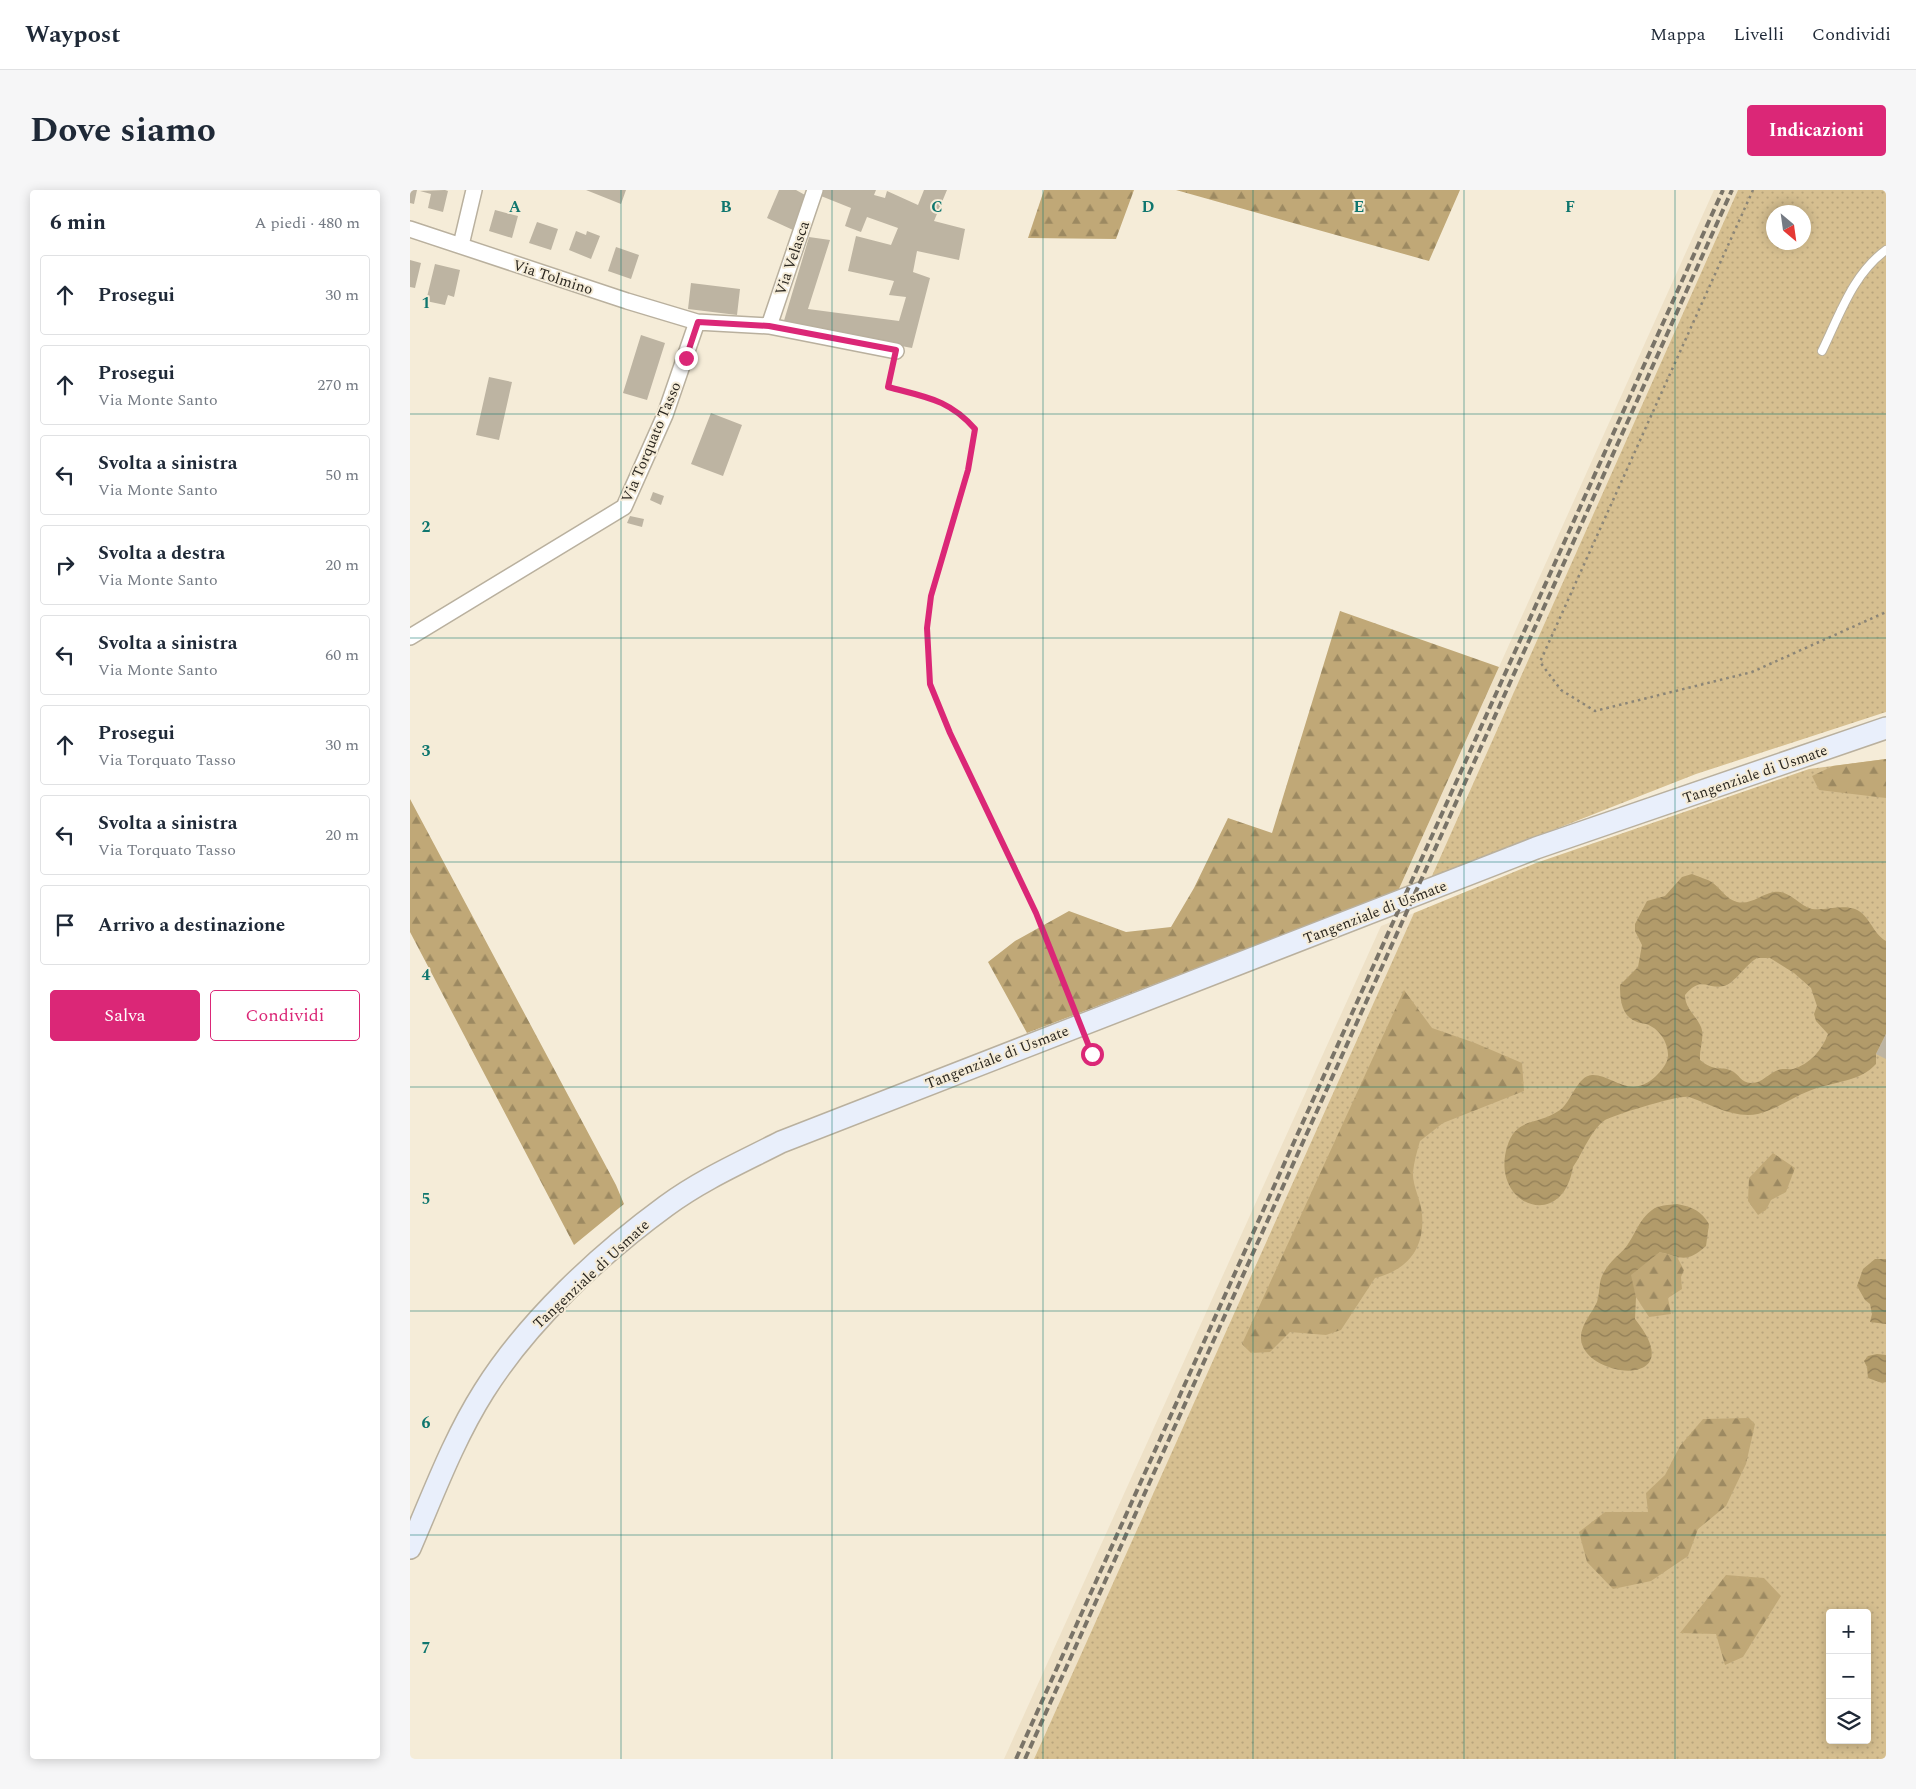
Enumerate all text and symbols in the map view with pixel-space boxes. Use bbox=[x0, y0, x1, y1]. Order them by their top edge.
text: Waypost bbox=[25, 17, 121, 53]
text: Mappa bbox=[1650, 21, 1705, 48]
text: Livelli bbox=[1733, 21, 1784, 48]
text: Condividi bbox=[1812, 21, 1891, 48]
text: Dove siamo bbox=[30, 104, 216, 157]
button: Indicazioni bbox=[1747, 105, 1886, 156]
text: A bbox=[509, 195, 522, 219]
text: B bbox=[720, 195, 732, 219]
text: C bbox=[931, 195, 943, 219]
text: D bbox=[1142, 195, 1155, 219]
text: E bbox=[1354, 195, 1364, 219]
text: F bbox=[1565, 195, 1575, 219]
north arrow bbox=[1766, 205, 1811, 250]
text: 6 min bbox=[50, 207, 106, 239]
text: A piedi · 480 m bbox=[254, 211, 360, 235]
street label: Via Velasca bbox=[769, 217, 816, 298]
street label: Via Tolmino bbox=[510, 254, 596, 301]
icon: ahead bbox=[51, 281, 79, 309]
text: Prosegui bbox=[98, 281, 175, 310]
text: 30 m bbox=[325, 283, 359, 307]
text: 1 bbox=[422, 291, 430, 315]
route end bbox=[675, 347, 698, 370]
text: Prosegui bbox=[98, 359, 175, 388]
icon: ahead bbox=[51, 371, 79, 399]
text: 270 m bbox=[317, 373, 359, 397]
street label: Via Torquato Tasso bbox=[616, 378, 687, 506]
text: Via Monte Santo bbox=[98, 388, 218, 412]
text: Svolta a sinistra bbox=[98, 449, 238, 478]
icon: left bbox=[51, 461, 79, 489]
text: 50 m bbox=[325, 463, 359, 487]
text: Via Monte Santo bbox=[98, 478, 218, 502]
text: 2 bbox=[422, 515, 431, 539]
text: Svolta a destra bbox=[98, 539, 225, 568]
icon: right bbox=[51, 551, 79, 579]
text: 20 m bbox=[325, 553, 359, 577]
text: Via Monte Santo bbox=[98, 568, 218, 592]
text: Svolta a sinistra bbox=[98, 629, 238, 658]
icon: left bbox=[51, 641, 79, 669]
text: 60 m bbox=[325, 643, 359, 667]
text: Via Monte Santo bbox=[98, 658, 218, 682]
text: Prosegui bbox=[98, 719, 175, 748]
icon: ahead bbox=[51, 731, 79, 759]
text: 30 m bbox=[325, 733, 359, 757]
text: 3 bbox=[422, 739, 431, 763]
street label: Tangenziale di Usmate bbox=[1680, 739, 1831, 810]
text: Via Torquato Tasso bbox=[98, 748, 236, 772]
text: Svolta a sinistra bbox=[98, 809, 238, 838]
icon: left bbox=[51, 821, 79, 849]
text: 20 m bbox=[325, 823, 359, 847]
text: Via Torquato Tasso bbox=[98, 838, 236, 862]
street label: Tangenziale di Usmate bbox=[1300, 875, 1450, 950]
icon: arrive bbox=[51, 911, 79, 939]
text: Arrivo a destinazione bbox=[98, 911, 285, 940]
text: 4 bbox=[422, 963, 431, 987]
button: Salva bbox=[50, 990, 200, 1041]
button: Condividi bbox=[210, 990, 360, 1041]
street label: Tangenziale di Usmate bbox=[922, 1020, 1072, 1095]
route start bbox=[1081, 1043, 1104, 1066]
text: 5 bbox=[422, 1187, 430, 1211]
street label: Tangenziale di Usmate bbox=[528, 1214, 655, 1335]
text: 6 bbox=[422, 1411, 431, 1435]
map controls bbox=[1826, 1609, 1871, 1744]
button: + bbox=[1826, 1609, 1871, 1654]
text: 7 bbox=[422, 1636, 431, 1660]
button: − bbox=[1826, 1654, 1871, 1699]
button: layers bbox=[1826, 1699, 1871, 1744]

